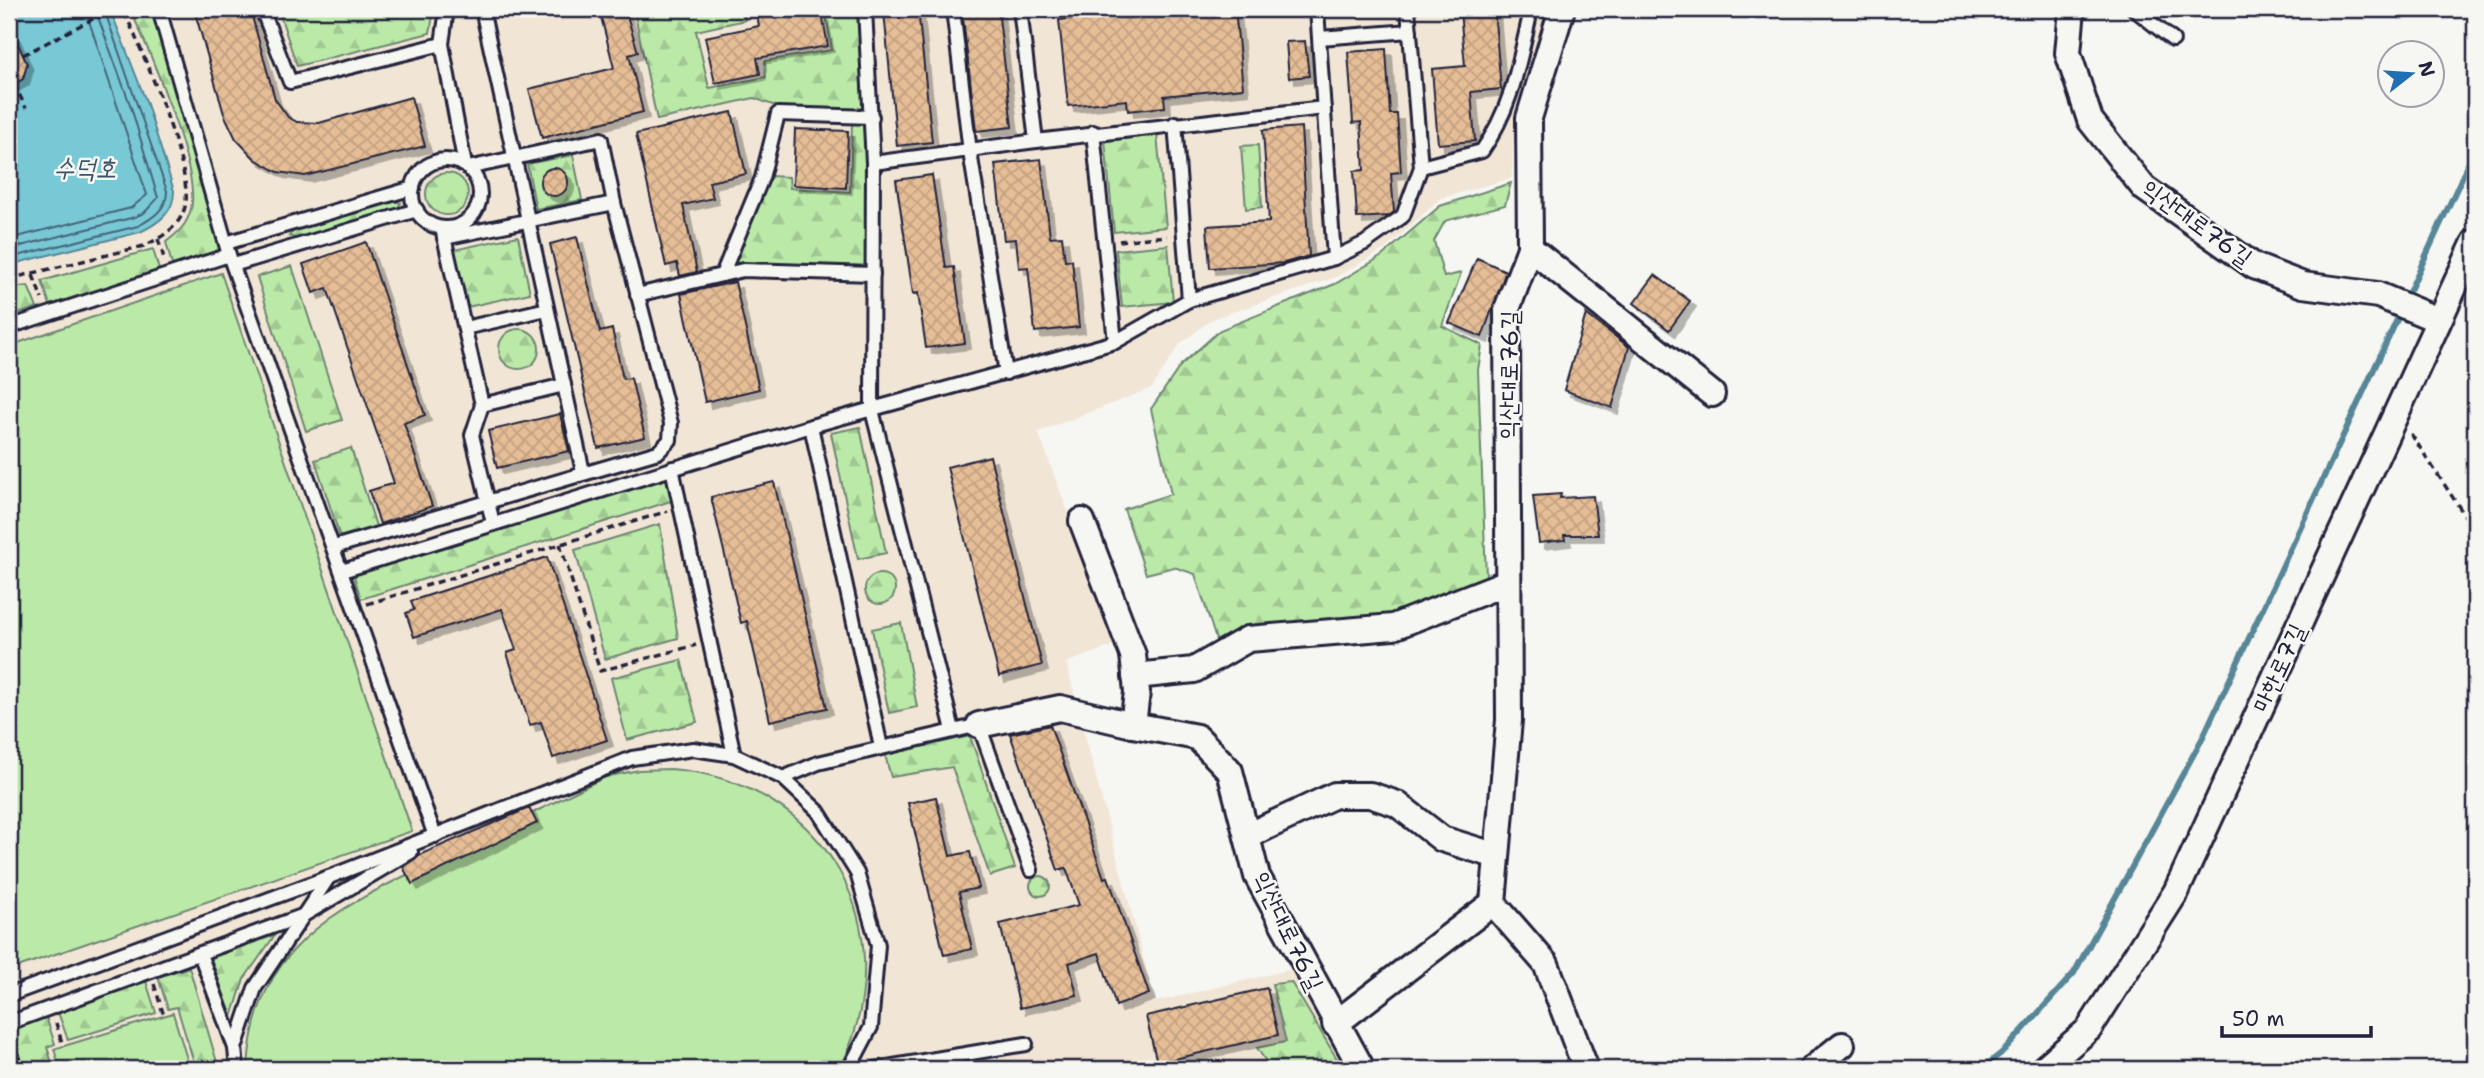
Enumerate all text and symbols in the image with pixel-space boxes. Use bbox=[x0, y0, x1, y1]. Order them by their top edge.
north arrow bbox=[2376, 38, 2446, 108]
text: N bbox=[2413, 58, 2441, 80]
water label: 수덕호 bbox=[54, 150, 116, 185]
street label: 익산대로76길 bbox=[2135, 172, 2259, 274]
street label: 익산대로76길 bbox=[1492, 310, 1526, 440]
street label: 마한로7길 bbox=[2245, 619, 2313, 717]
street label: 익산대로76길 bbox=[1245, 866, 1331, 996]
scale bar bbox=[2222, 994, 2370, 1038]
text: 50 m bbox=[2232, 1005, 2285, 1033]

